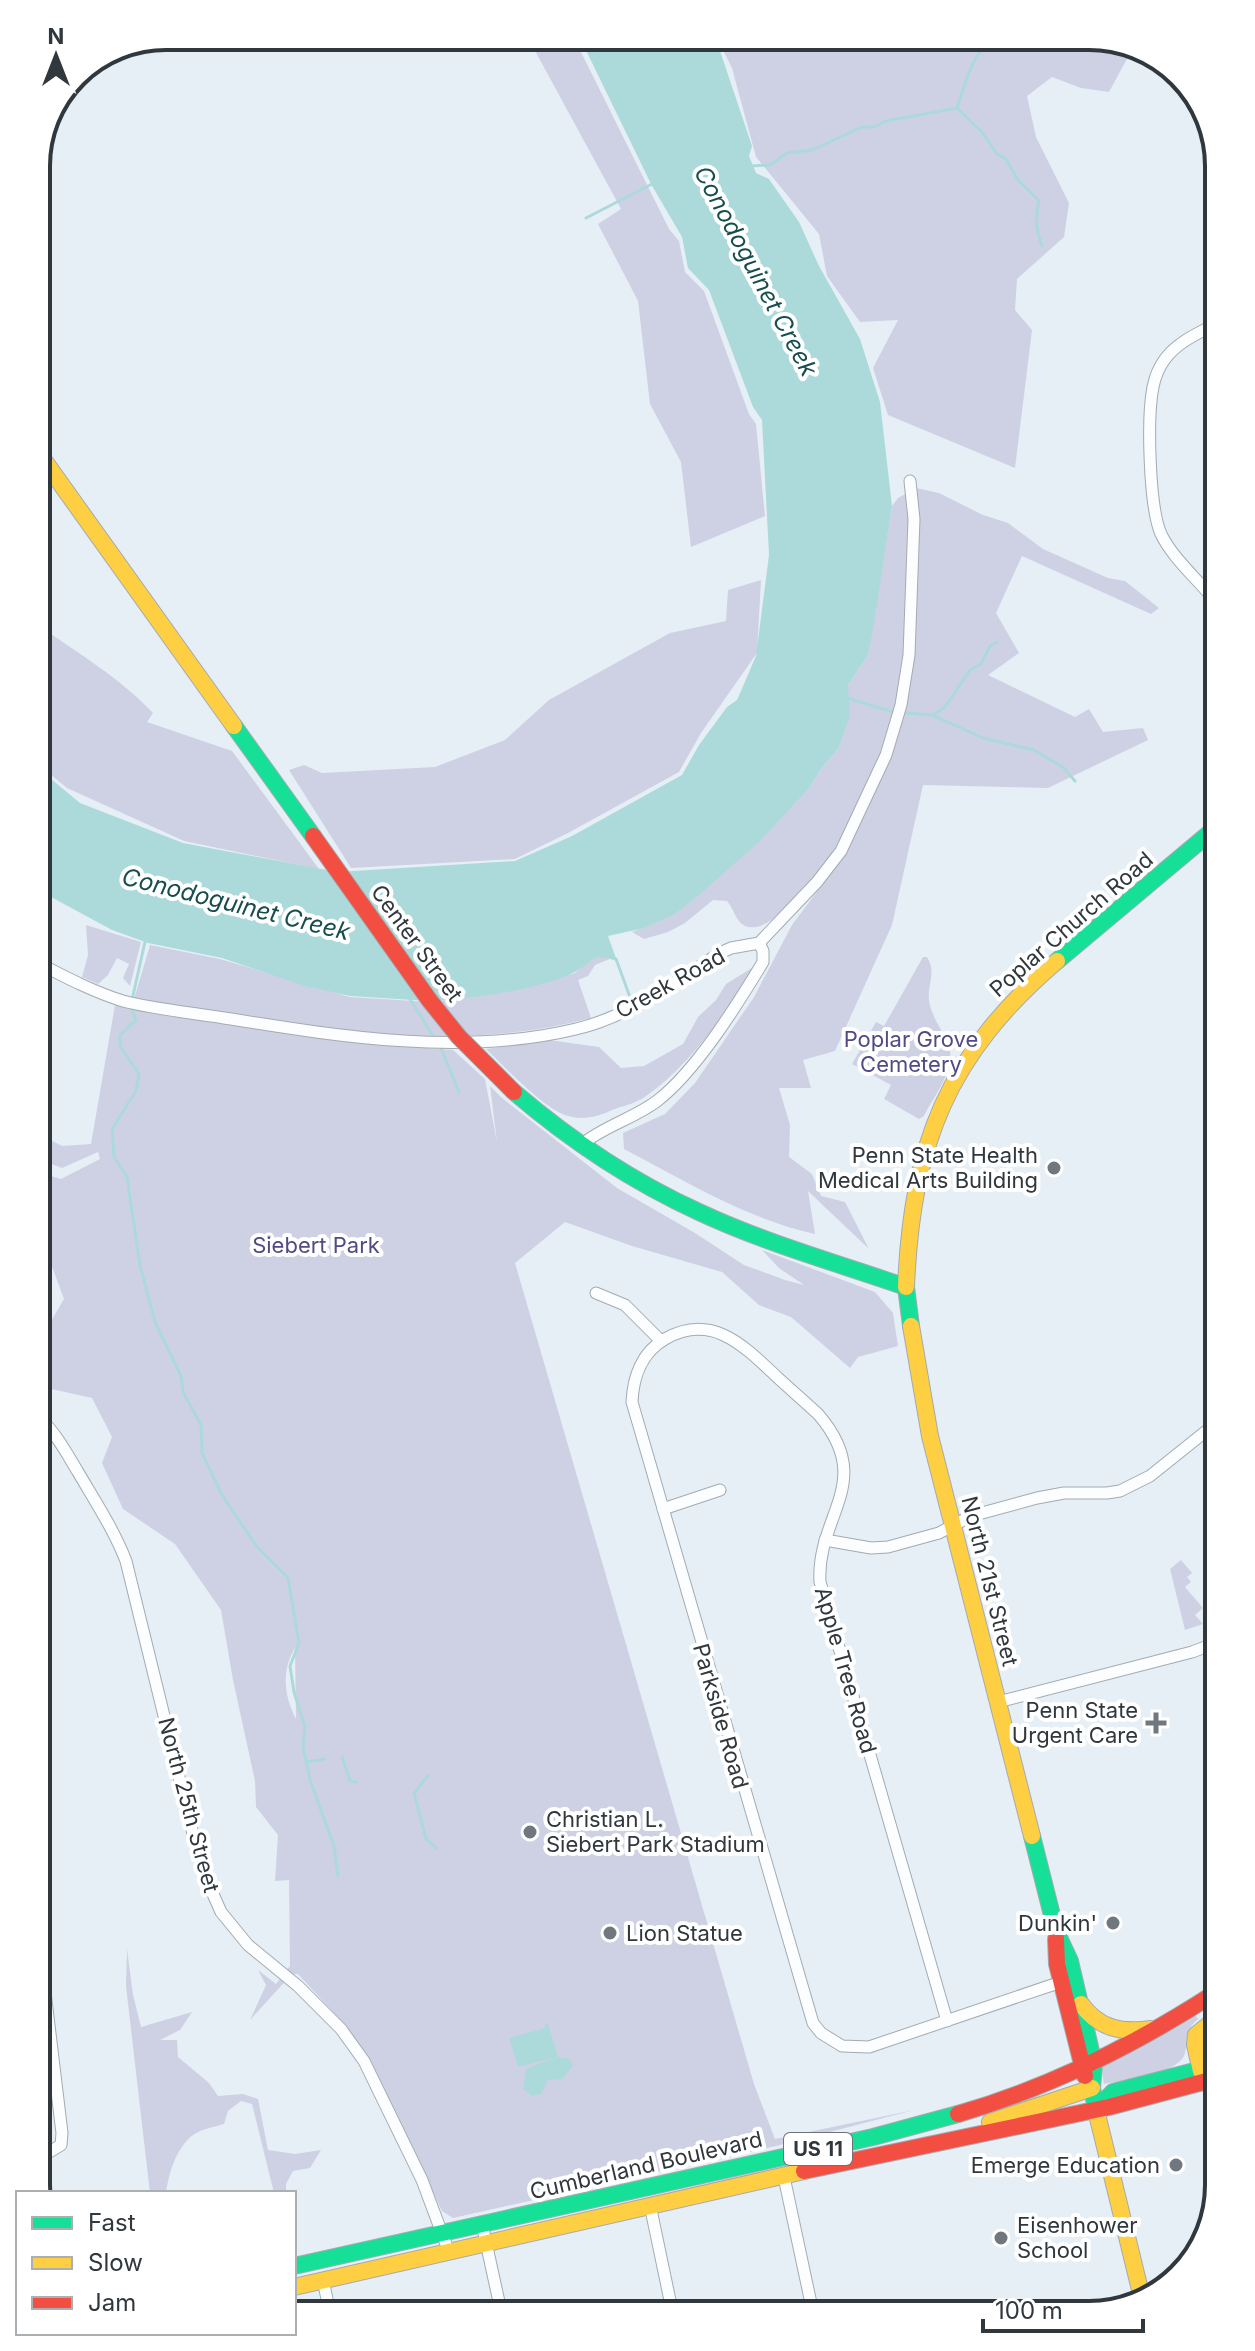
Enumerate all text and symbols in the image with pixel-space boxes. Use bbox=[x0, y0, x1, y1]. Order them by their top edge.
north arrow bbox=[16, 16, 96, 96]
text: N bbox=[48, 23, 64, 49]
water label: Conodoguinet Creek bbox=[688, 161, 824, 382]
street label: Poplar Church Road bbox=[984, 846, 1158, 1002]
water label: Conodoguinet Creek bbox=[119, 862, 354, 947]
street label: Center Street bbox=[366, 879, 468, 1007]
street label: Creek Road bbox=[611, 942, 729, 1024]
park label: Poplar Grove Cemetery bbox=[844, 1026, 978, 1077]
place label: Penn State Health Medical Arts Building bbox=[818, 1142, 1038, 1193]
marker: Penn State Health Medical Arts Building bbox=[1045, 1159, 1063, 1177]
park label: Siebert Park bbox=[252, 1232, 380, 1258]
street label: North 21st Street bbox=[956, 1493, 1024, 1669]
street label: Apple Tree Road bbox=[810, 1584, 882, 1756]
street label: Parkside Road bbox=[688, 1641, 754, 1791]
place label: Penn State Urgent Care bbox=[1012, 1697, 1138, 1748]
marker: Penn State Urgent Care bbox=[1145, 1712, 1167, 1734]
street label: North 25th Street bbox=[153, 1715, 225, 1895]
place label: Christian L. Siebert Park Stadium bbox=[546, 1806, 765, 1857]
marker: Christian L. Siebert Park Stadium bbox=[521, 1823, 539, 1841]
place label: Dunkin' bbox=[1018, 1910, 1097, 1936]
marker: Dunkin' bbox=[1104, 1914, 1122, 1932]
place label: Lion Statue bbox=[626, 1920, 743, 1946]
marker: Lion Statue bbox=[601, 1924, 619, 1942]
street label: Cumberland Boulevard bbox=[527, 2126, 765, 2204]
road number: US 11 bbox=[784, 2133, 852, 2165]
place label: Emerge Education bbox=[971, 2152, 1160, 2178]
marker: Emerge Education bbox=[1167, 2156, 1185, 2174]
legend bbox=[16, 2191, 296, 2335]
text: Fast bbox=[88, 2208, 136, 2237]
place label: Eisenhower School bbox=[1017, 2212, 1138, 2263]
marker: Eisenhower School bbox=[992, 2229, 1010, 2247]
text: Slow bbox=[88, 2248, 143, 2277]
scale bar bbox=[983, 2283, 1143, 2333]
text: Jam bbox=[88, 2288, 136, 2317]
text: 100 m bbox=[995, 2296, 1063, 2325]

